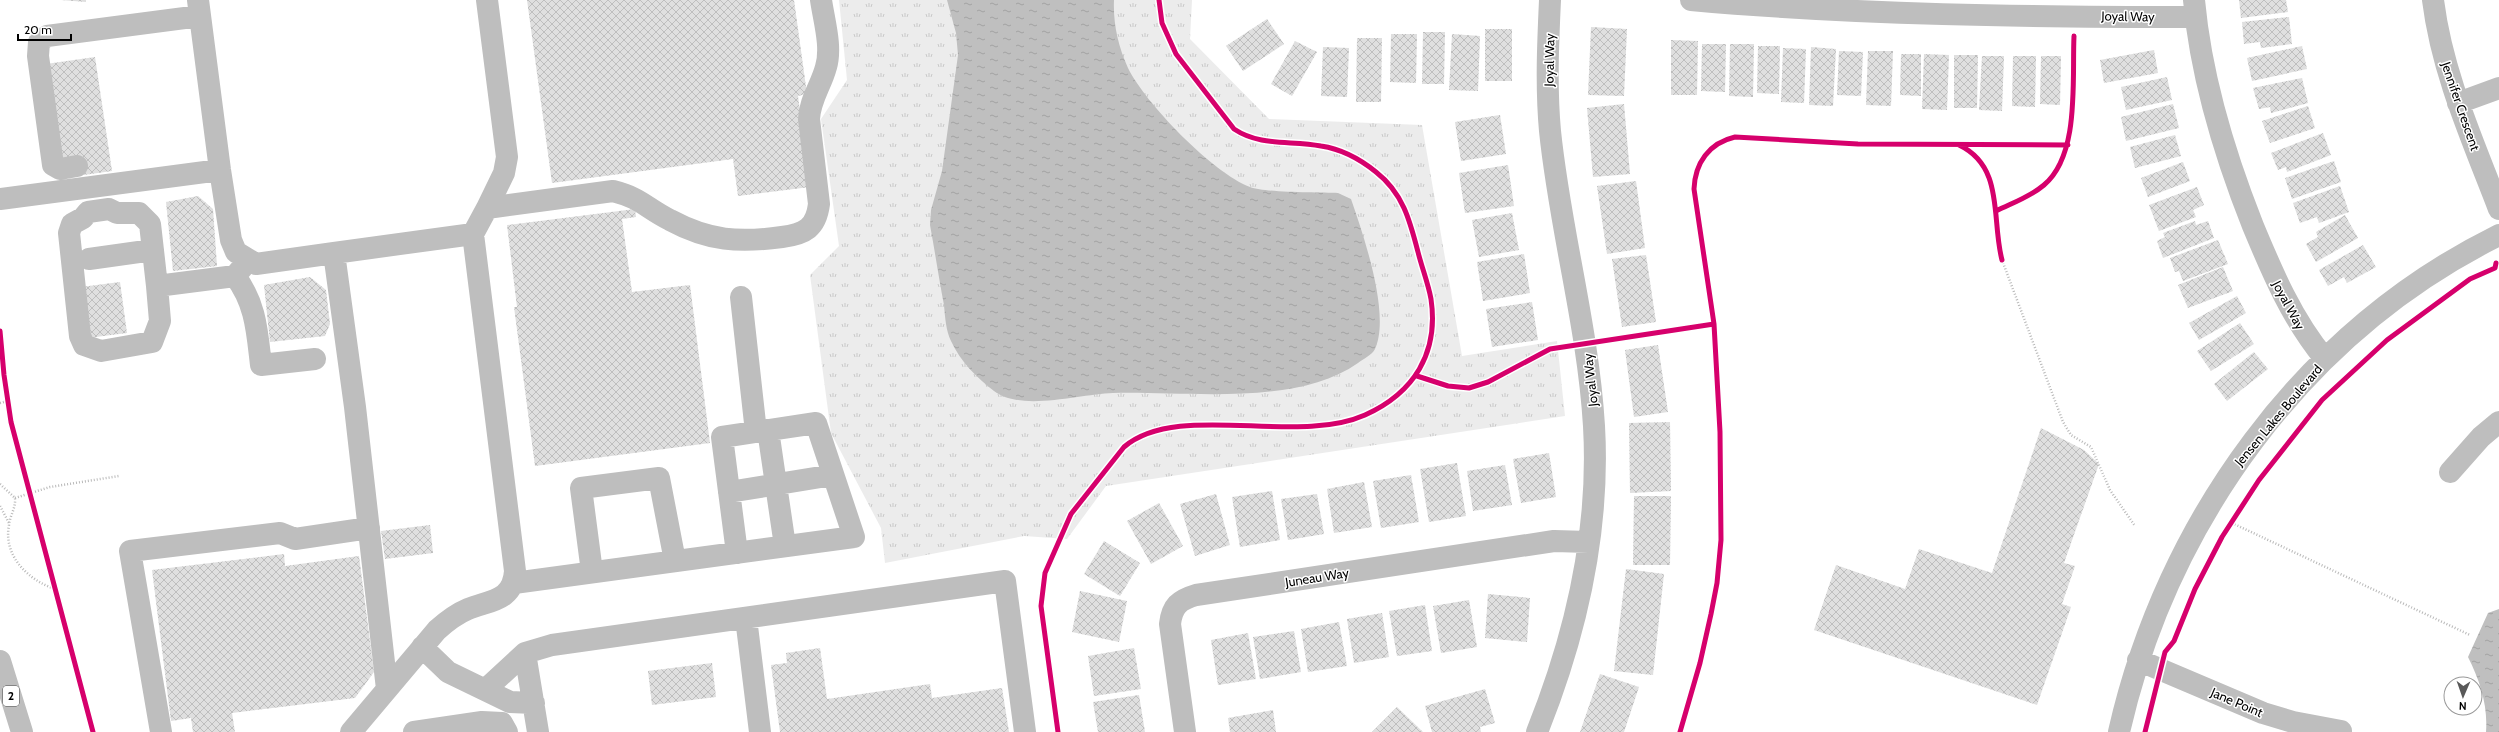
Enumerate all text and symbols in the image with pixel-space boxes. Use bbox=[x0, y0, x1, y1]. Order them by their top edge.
street label: Joyal Way bbox=[2100, 8, 2155, 24]
scale bar bbox=[18, 16, 71, 42]
text: 20 m bbox=[24, 22, 52, 37]
street label: Joyal Way bbox=[1541, 33, 1557, 88]
street label: Jennifer Crescent bbox=[2438, 59, 2484, 153]
street label: Joyal Way bbox=[2269, 277, 2309, 333]
street label: Joyal Way bbox=[1579, 352, 1601, 408]
street label: Jensen Lakes Boulevard bbox=[2230, 361, 2325, 470]
street label: Juneau Way bbox=[1283, 564, 1350, 590]
north arrow bbox=[2443, 676, 2483, 716]
street label: Jane Point bbox=[2208, 684, 2266, 720]
road number: 2 bbox=[3, 686, 19, 706]
text: N bbox=[2459, 699, 2467, 713]

